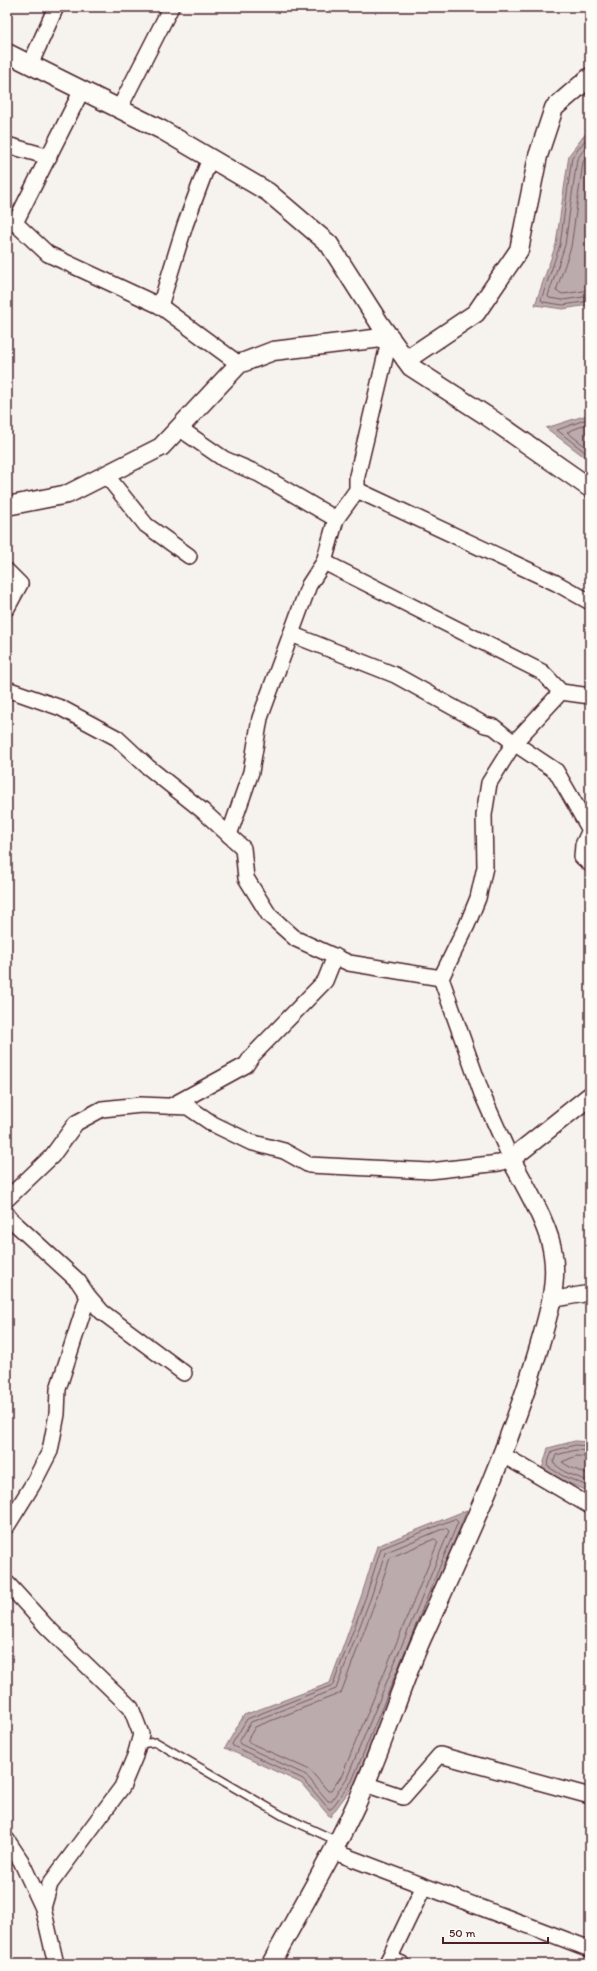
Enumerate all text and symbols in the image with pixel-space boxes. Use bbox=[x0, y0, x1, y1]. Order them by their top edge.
scale bar bbox=[443, 1919, 548, 1945]
text: 50 m bbox=[449, 1926, 475, 1940]

